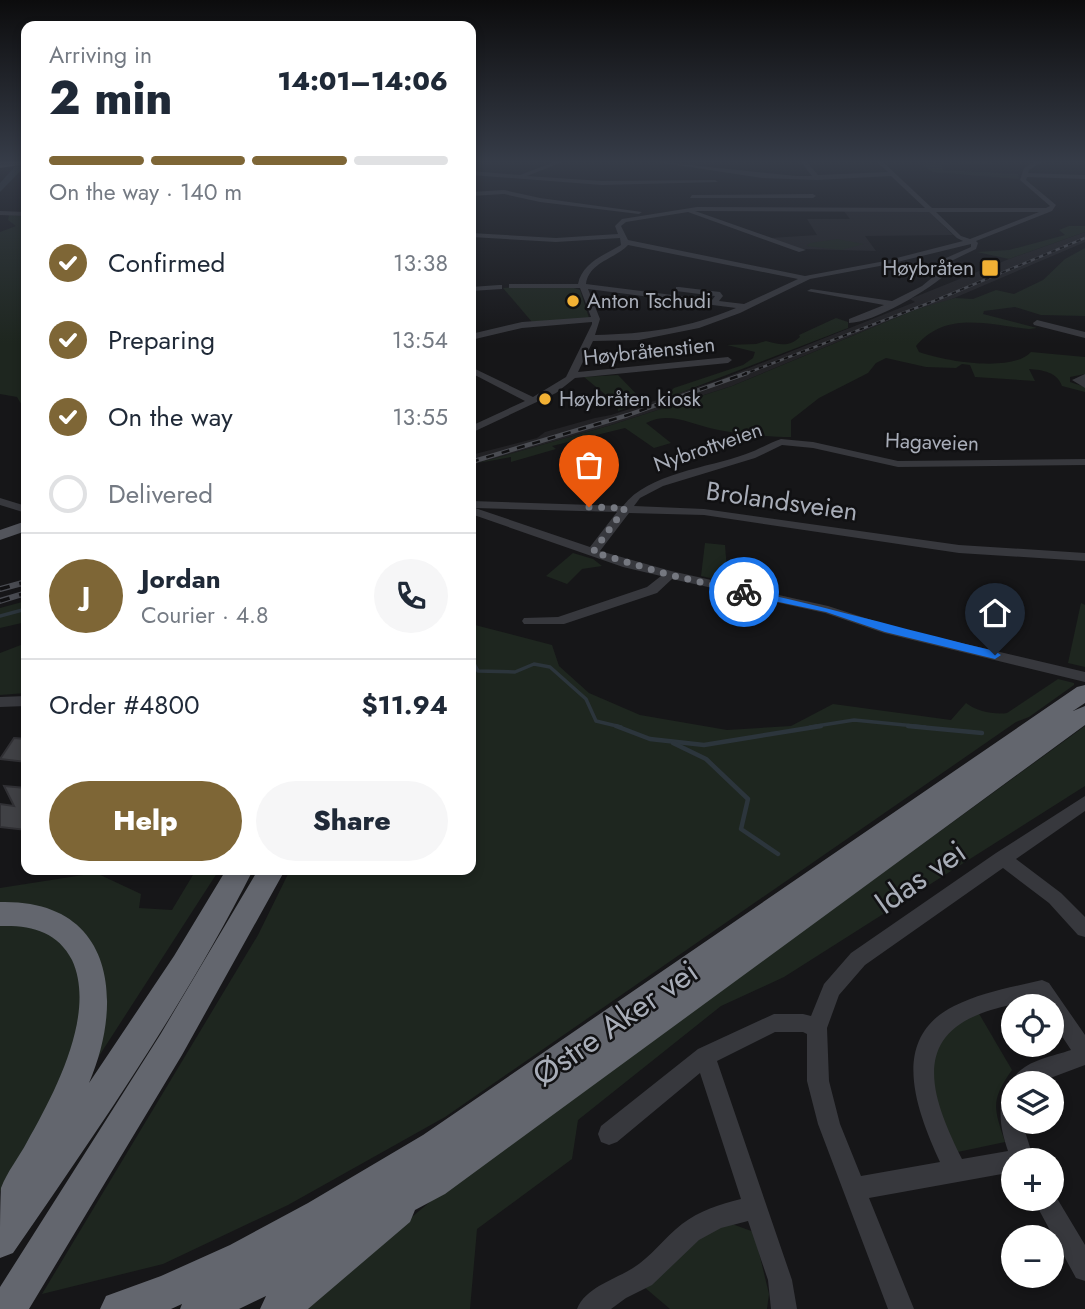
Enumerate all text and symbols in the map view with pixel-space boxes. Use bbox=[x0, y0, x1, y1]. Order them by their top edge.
text: Arriving in bbox=[49, 38, 152, 72]
text: 14:01–14:06 bbox=[277, 62, 448, 100]
text: 2 min bbox=[49, 65, 173, 131]
text: On the way · 140 m bbox=[49, 175, 242, 209]
icon: check bbox=[49, 244, 87, 282]
text: Confirmed bbox=[108, 244, 225, 282]
text: 13:38 bbox=[393, 246, 448, 280]
place label: Høybråten bbox=[882, 253, 974, 283]
marker: Høybråten bbox=[980, 258, 1000, 278]
place label: Anton Tschudi bbox=[587, 286, 711, 316]
marker: Anton Tschudi bbox=[565, 293, 581, 309]
icon: check bbox=[49, 321, 87, 359]
text: Preparing bbox=[108, 321, 215, 359]
text: 13:54 bbox=[392, 323, 448, 357]
street label: Høybråtenstien bbox=[582, 329, 716, 373]
place label: Høybråten kiosk bbox=[559, 384, 702, 414]
marker: Høybråten kiosk bbox=[537, 391, 553, 407]
icon: check bbox=[49, 398, 87, 436]
text: On the way bbox=[108, 398, 233, 436]
text: 13:55 bbox=[392, 400, 448, 434]
street label: Nybrottveien bbox=[650, 414, 766, 480]
street label: Hagaveien bbox=[884, 425, 980, 459]
pin bbox=[559, 435, 619, 507]
icon: bag bbox=[570, 446, 608, 484]
street label: Brolandsveien bbox=[704, 472, 860, 530]
text: Delivered bbox=[108, 475, 213, 513]
courier bbox=[709, 557, 779, 627]
button: phone bbox=[374, 559, 448, 633]
text: Jordan bbox=[141, 560, 221, 598]
icon: bike bbox=[725, 573, 763, 611]
text: J bbox=[82, 577, 90, 615]
pin bbox=[965, 583, 1025, 655]
icon: home bbox=[976, 594, 1014, 632]
text: Courier · 4.8 bbox=[141, 598, 269, 632]
text: Order #4800 bbox=[49, 686, 200, 724]
text: $11.94 bbox=[361, 686, 448, 724]
button: Help bbox=[49, 781, 242, 861]
button: Share bbox=[256, 781, 448, 861]
street label: Idas vei bbox=[865, 829, 975, 925]
street label: Østre Aker vei bbox=[523, 949, 707, 1097]
map controls bbox=[1001, 994, 1064, 1288]
button: locate bbox=[1001, 994, 1064, 1057]
button: layers bbox=[1001, 1071, 1064, 1134]
button: + bbox=[1001, 1148, 1064, 1211]
button: − bbox=[1001, 1225, 1064, 1288]

